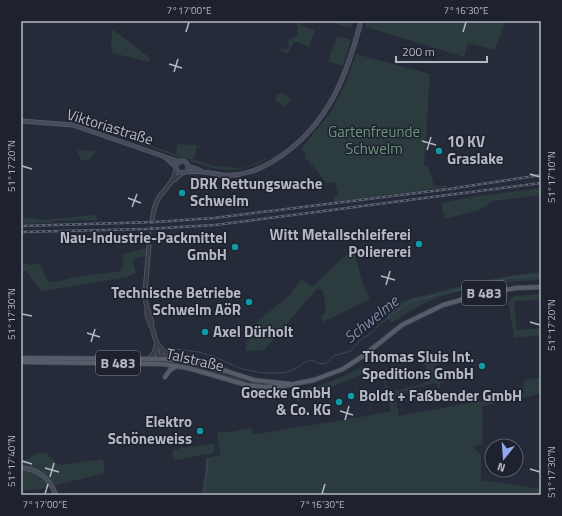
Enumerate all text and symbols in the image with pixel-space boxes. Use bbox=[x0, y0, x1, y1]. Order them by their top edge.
text: 7°17'00"E bbox=[167, 3, 212, 18]
text: 7°16'30"E bbox=[444, 3, 489, 18]
scale bar bbox=[396, 38, 487, 64]
text: 200 m bbox=[402, 42, 435, 61]
street label: Viktoriastraße bbox=[64, 102, 156, 151]
park label: Gartenfreunde Schwelm bbox=[328, 120, 420, 160]
place label: 10 KV Graslake bbox=[447, 130, 504, 170]
text: 51°17'20"N bbox=[4, 140, 19, 192]
marker: 10 KV Graslake bbox=[434, 146, 444, 156]
text: 51°17'10"N bbox=[544, 151, 559, 203]
place label: DRK Rettungswache Schwelm bbox=[190, 172, 323, 212]
marker: DRK Rettungswache Schwelm bbox=[177, 188, 187, 198]
place label: Witt Metallschleiferei Poliererei bbox=[270, 223, 411, 263]
place label: Nau-Industrie-Packmittel GmbH bbox=[60, 226, 227, 266]
marker: Witt Metallschleiferei Poliererei bbox=[414, 239, 424, 249]
marker: Nau-Industrie-Packmittel GmbH bbox=[230, 242, 240, 252]
place label: Technische Betriebe Schwelm AöR bbox=[111, 281, 241, 321]
road number: B 483 bbox=[462, 281, 506, 305]
text: 51°17'30"N bbox=[4, 288, 19, 340]
water label: Schwelme bbox=[338, 288, 405, 349]
marker: Technische Betriebe Schwelm AöR bbox=[244, 297, 254, 307]
text: 51°17'20"N bbox=[544, 299, 559, 351]
place label: Axel Dürholt bbox=[213, 320, 294, 343]
marker: Axel Dürholt bbox=[200, 327, 210, 337]
street label: Talstraße bbox=[164, 342, 226, 377]
place label: Thomas Sluis Int. Speditions GmbH bbox=[362, 345, 474, 385]
road number: B 483 bbox=[96, 351, 140, 375]
marker: Thomas Sluis Int. Speditions GmbH bbox=[477, 361, 487, 371]
place label: Goecke GmbH & Co. KG bbox=[241, 381, 331, 421]
place label: Boldt + Faßbender GmbH bbox=[359, 384, 522, 407]
marker: Boldt + Faßbender GmbH bbox=[346, 391, 356, 401]
marker: Goecke GmbH & Co. KG bbox=[334, 397, 344, 407]
place label: Elektro Schöneweiss bbox=[108, 410, 192, 450]
marker: Elektro Schöneweiss bbox=[195, 426, 205, 436]
text: 51°17'40"N bbox=[4, 435, 19, 487]
north arrow bbox=[484, 438, 524, 478]
text: 51°17'30"N bbox=[544, 446, 559, 498]
text: N bbox=[495, 459, 507, 476]
text: 7°17'00"E bbox=[23, 497, 68, 512]
text: 7°16'30"E bbox=[300, 497, 345, 512]

